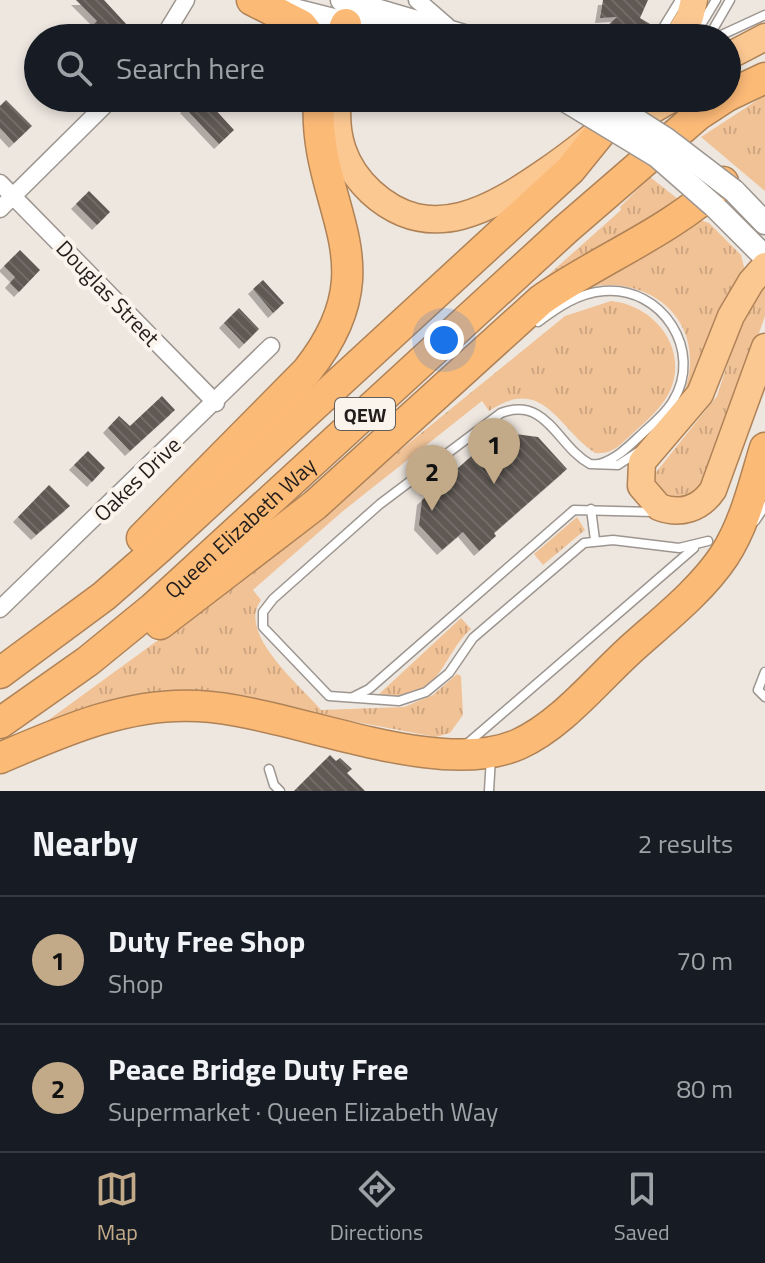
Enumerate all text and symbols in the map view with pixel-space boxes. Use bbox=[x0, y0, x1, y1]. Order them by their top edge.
search box bbox=[24, 24, 741, 112]
text: Search here bbox=[116, 45, 265, 91]
icon: search bbox=[52, 46, 96, 90]
street label: Douglas Street bbox=[48, 232, 168, 354]
your location bbox=[424, 320, 464, 360]
road number: QEW bbox=[335, 398, 395, 430]
pin: 1 bbox=[468, 418, 520, 484]
street label: Oakes Drive bbox=[86, 429, 188, 529]
pin: 2 bbox=[406, 445, 458, 511]
street label: Queen Elizabeth Way bbox=[157, 449, 324, 607]
text: Nearby bbox=[32, 817, 138, 869]
text: 2 results bbox=[638, 824, 733, 863]
text: Duty Free Shop bbox=[108, 918, 305, 964]
text: 1 bbox=[51, 941, 65, 980]
text: 70 m bbox=[676, 941, 733, 980]
text: Shop bbox=[108, 964, 163, 1003]
text: Peace Bridge Duty Free bbox=[108, 1046, 408, 1092]
text: 2 bbox=[51, 1069, 65, 1108]
text: 80 m bbox=[676, 1069, 733, 1108]
text: Supermarket · Queen Elizabeth Way bbox=[108, 1092, 498, 1131]
tab: Map bbox=[95, 1167, 139, 1249]
tab: Directions bbox=[330, 1167, 423, 1249]
tab: Saved bbox=[614, 1167, 670, 1249]

